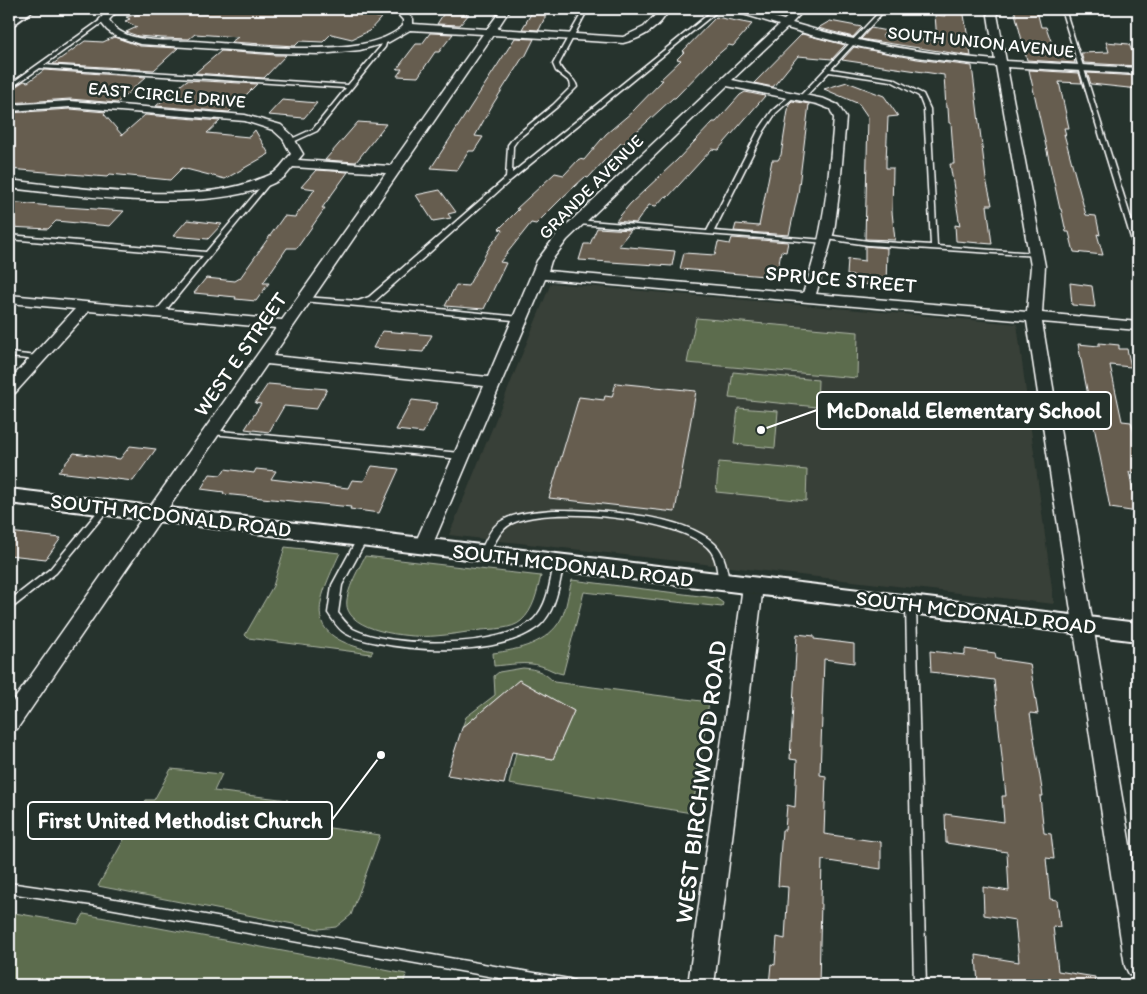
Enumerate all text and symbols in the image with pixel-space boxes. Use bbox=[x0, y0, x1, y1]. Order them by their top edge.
street label: SOUTH UNION AVENUE bbox=[886, 21, 1076, 63]
street label: EAST CIRCLE DRIVE bbox=[87, 77, 247, 113]
street label: GRANDE AVENUE bbox=[534, 130, 648, 244]
street label: SPRUCE STREET bbox=[764, 260, 918, 298]
street label: WEST E STREET bbox=[188, 287, 292, 421]
callout: McDonald Elementary School bbox=[817, 392, 1111, 429]
text: McDonald Elementary School bbox=[827, 397, 1102, 424]
street label: SOUTH MCDONALD ROAD bbox=[49, 488, 293, 542]
street label: SOUTH MCDONALD ROAD bbox=[451, 538, 695, 592]
street label: SOUTH MCDONALD ROAD bbox=[854, 585, 1098, 639]
street label: WEST BIRCHWOOD ROAD bbox=[668, 639, 732, 925]
callout: First United Methodist Church bbox=[28, 802, 332, 839]
text: First United Methodist Church bbox=[38, 807, 323, 834]

